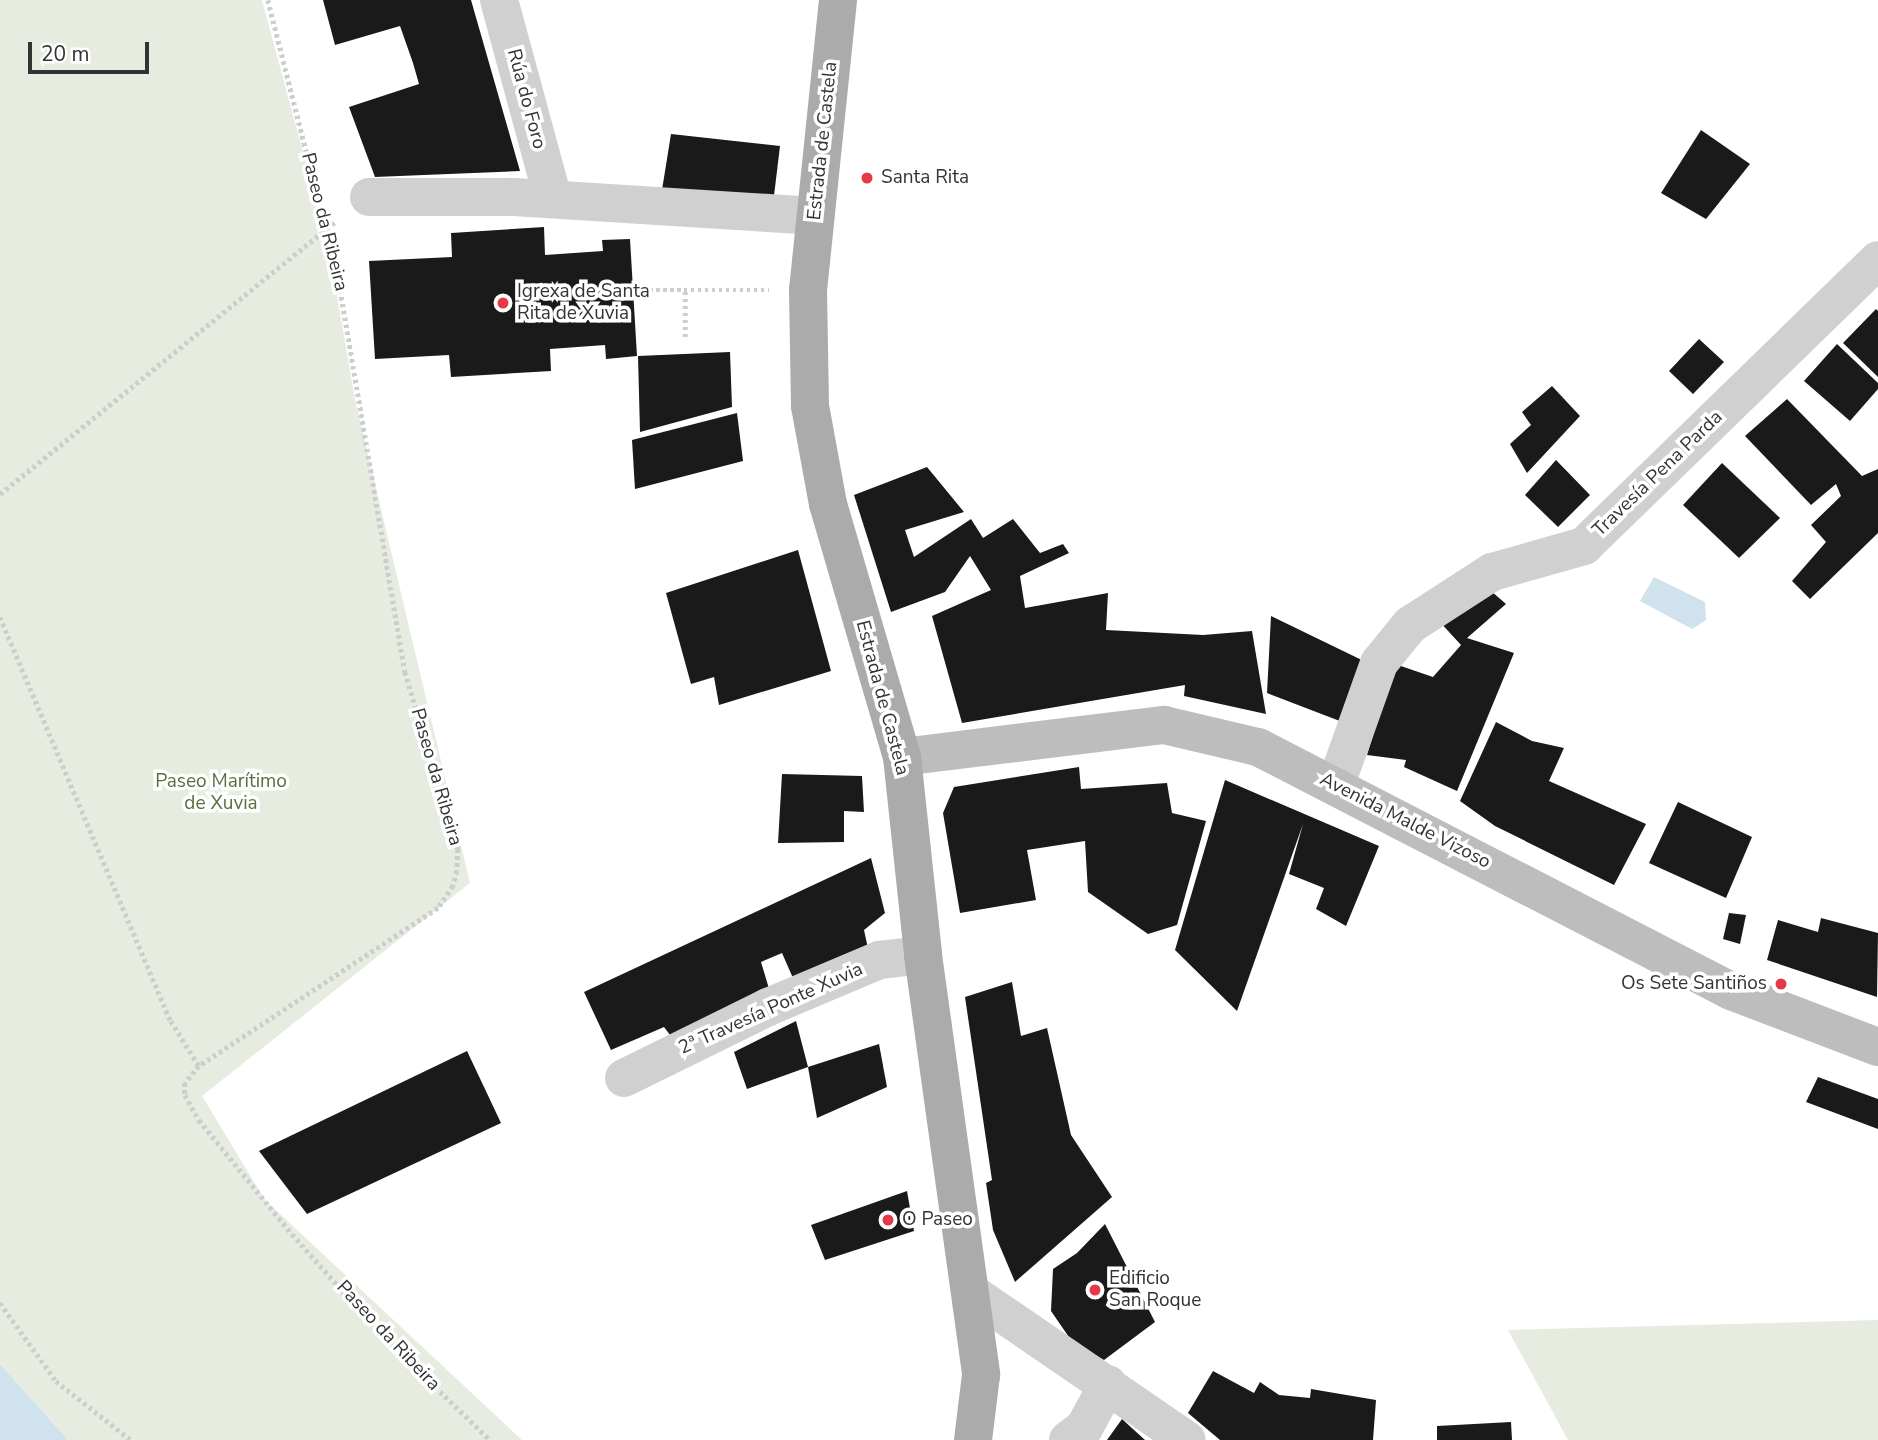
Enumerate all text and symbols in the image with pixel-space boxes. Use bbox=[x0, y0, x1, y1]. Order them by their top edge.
scale bar bbox=[32, 28, 152, 72]
text: 20 m bbox=[41, 40, 90, 68]
street label: Rúa do Foro bbox=[502, 46, 550, 152]
street label: Estrada de Castela bbox=[803, 61, 843, 221]
street label: Paseo da Ribeira bbox=[296, 150, 352, 294]
place label: Santa Rita bbox=[881, 167, 969, 189]
marker: Santa Rita bbox=[859, 170, 875, 186]
place label: Igrexa de Santa Rita de Xuvia bbox=[517, 281, 650, 325]
marker: Igrexa de Santa Rita de Xuvia bbox=[495, 295, 511, 311]
street label: Travesía Pena Parda bbox=[1588, 406, 1728, 542]
street label: Estrada de Castela bbox=[850, 618, 914, 778]
street label: Paseo da Ribeira bbox=[405, 706, 467, 848]
street label: Avenida Malde Vizoso bbox=[1316, 768, 1494, 874]
park label: Paseo Marítimo de Xuvia bbox=[155, 771, 287, 815]
street label: 2ª Travesía Ponte Xuvia bbox=[675, 958, 867, 1060]
place label: Os Sete Santiños bbox=[1621, 973, 1767, 995]
marker: Os Sete Santiños bbox=[1773, 976, 1789, 992]
place label: O Paseo bbox=[902, 1209, 973, 1231]
marker: O Paseo bbox=[880, 1212, 896, 1228]
place label: Edificio San Roque bbox=[1109, 1268, 1201, 1312]
street label: Paseo da Ribeira bbox=[331, 1276, 445, 1396]
marker: Edificio San Roque bbox=[1087, 1282, 1103, 1298]

